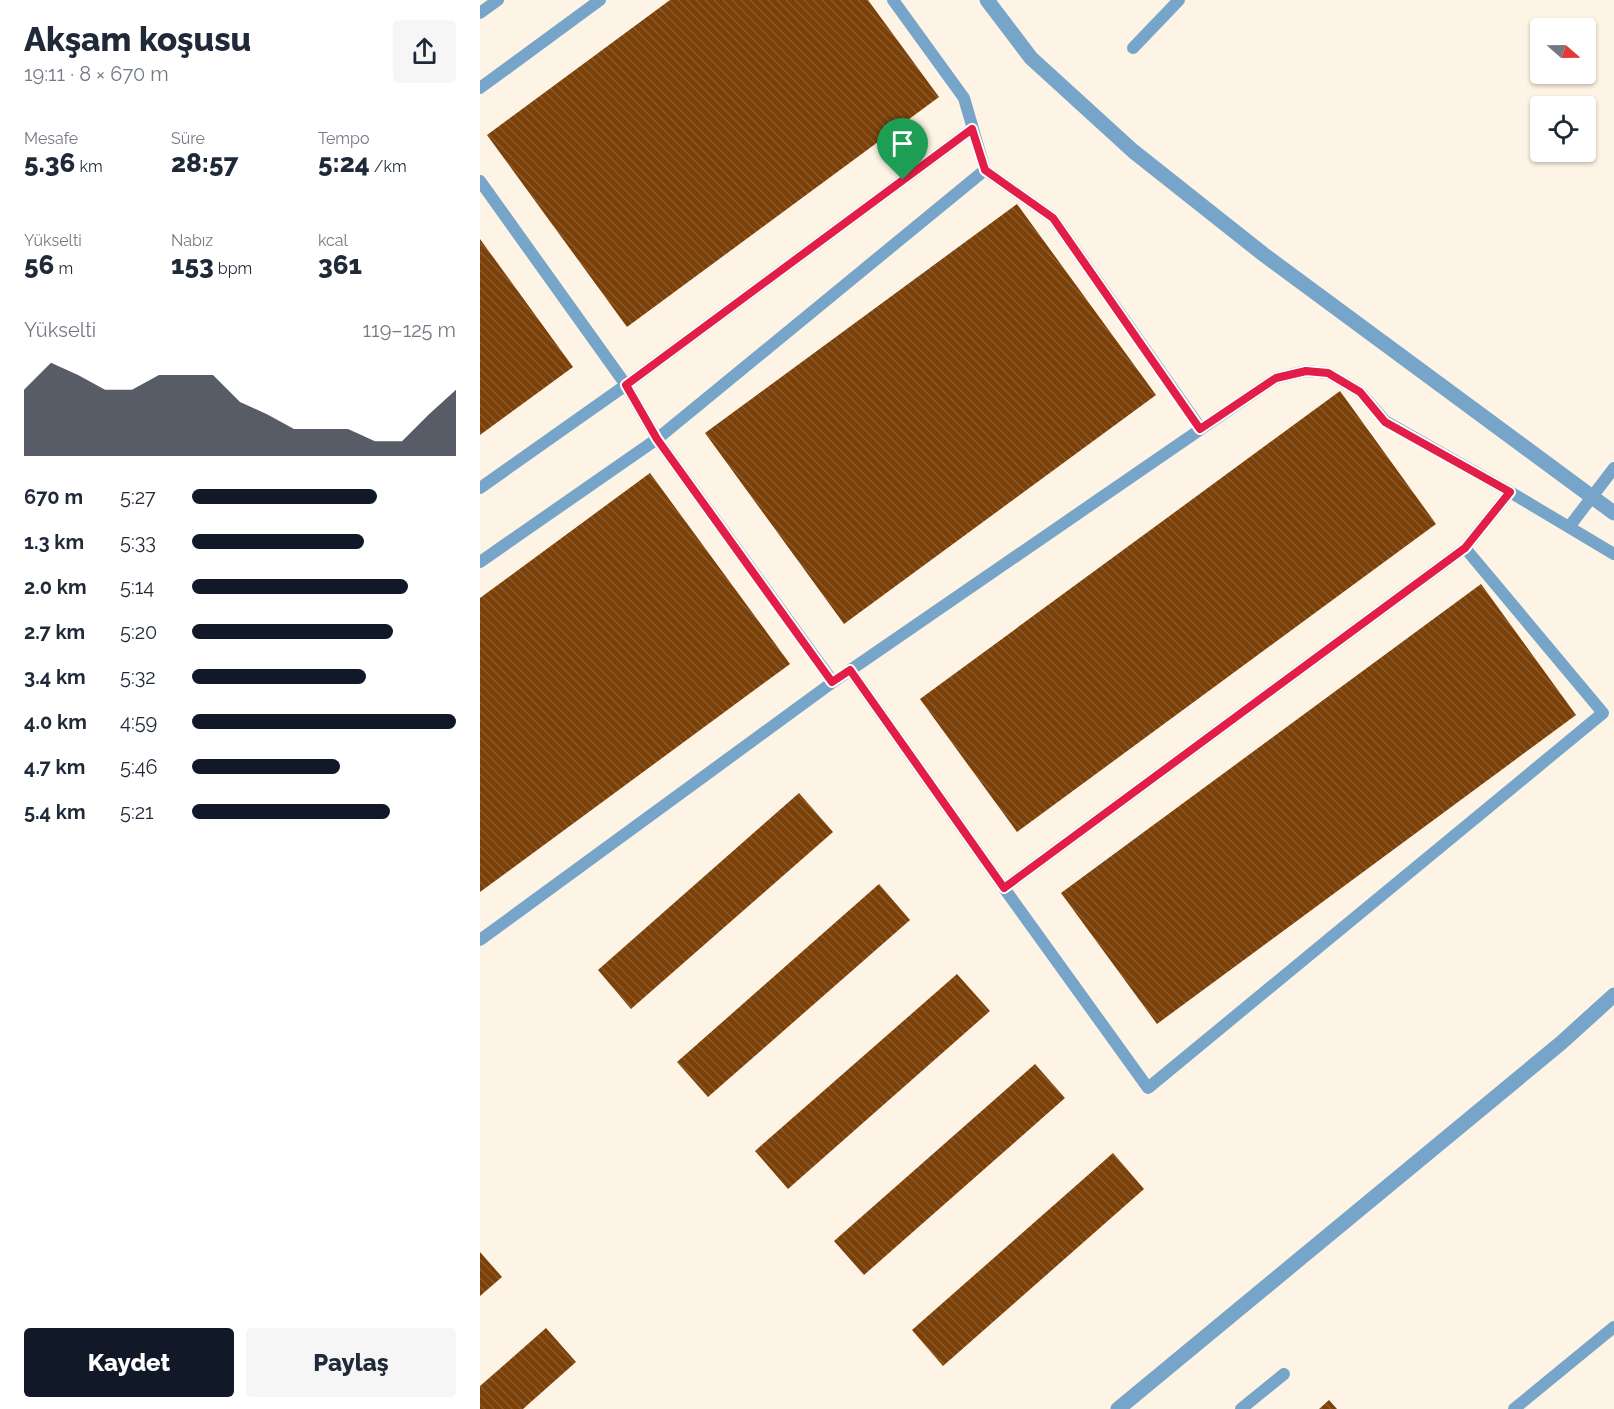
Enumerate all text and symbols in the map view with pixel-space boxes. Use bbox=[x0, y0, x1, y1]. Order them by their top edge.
north arrow bbox=[1530, 18, 1596, 84]
map controls bbox=[1530, 18, 1596, 162]
text: Akşam koşusu bbox=[24, 20, 251, 59]
button: share bbox=[393, 20, 456, 83]
text: 19:11 · 8 × 670 m bbox=[24, 62, 169, 86]
button: locate bbox=[1530, 96, 1596, 162]
pin bbox=[877, 118, 928, 180]
icon: arrive bbox=[886, 127, 919, 160]
text: Mesafe bbox=[24, 129, 78, 148]
text: Süre bbox=[171, 129, 205, 148]
text: Tempo bbox=[318, 129, 369, 148]
text: 5.36 bbox=[24, 148, 75, 178]
text: 28:57 bbox=[171, 148, 238, 178]
text: 5:24 bbox=[318, 148, 370, 178]
text: km bbox=[75, 157, 103, 176]
text: /km bbox=[370, 157, 407, 176]
text: Yükselti bbox=[24, 231, 82, 250]
text: Nabız bbox=[171, 231, 213, 250]
text: kcal bbox=[318, 231, 348, 250]
text: 56 bbox=[24, 250, 54, 280]
text: 153 bbox=[171, 250, 214, 280]
text: 361 bbox=[318, 250, 362, 280]
text: m bbox=[54, 259, 73, 278]
text: bpm bbox=[214, 259, 252, 278]
text: Yükselti bbox=[24, 318, 96, 342]
text: 119–125 m bbox=[363, 318, 456, 342]
text: 670 m bbox=[24, 485, 83, 509]
text: 5:27 bbox=[120, 485, 156, 509]
text: 1.3 km bbox=[24, 530, 84, 554]
text: 5:33 bbox=[120, 530, 156, 554]
text: 2.0 km bbox=[24, 575, 87, 599]
text: 5:14 bbox=[120, 575, 154, 599]
text: 2.7 km bbox=[24, 620, 85, 644]
text: 5:20 bbox=[120, 620, 157, 644]
text: 3.4 km bbox=[24, 665, 86, 689]
text: 5:32 bbox=[120, 665, 156, 689]
text: 4.0 km bbox=[24, 710, 87, 734]
text: 4:59 bbox=[120, 710, 157, 734]
text: 4.7 km bbox=[24, 755, 85, 779]
text: 5:46 bbox=[120, 755, 158, 779]
text: 5.4 km bbox=[24, 800, 86, 824]
text: 5:21 bbox=[120, 800, 154, 824]
button: Kaydet bbox=[24, 1328, 234, 1397]
button: Paylaş bbox=[246, 1328, 456, 1397]

